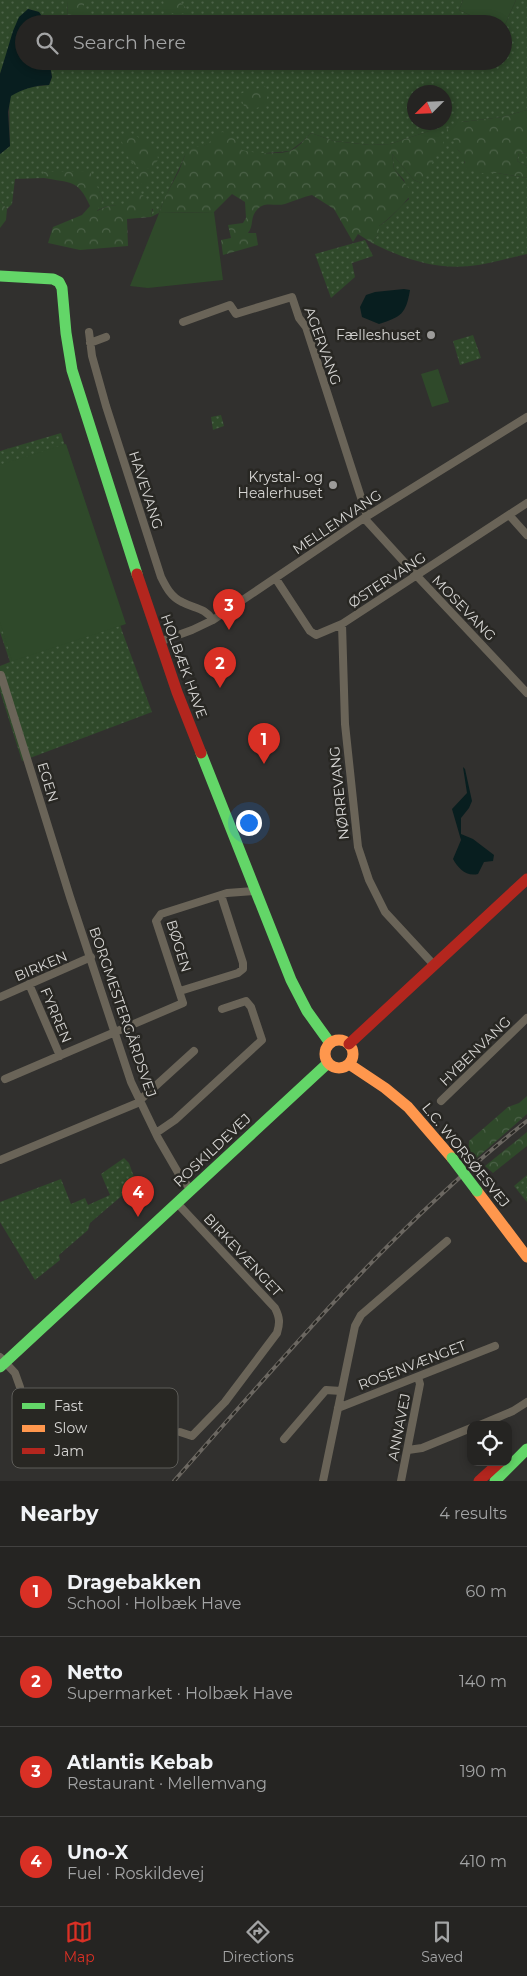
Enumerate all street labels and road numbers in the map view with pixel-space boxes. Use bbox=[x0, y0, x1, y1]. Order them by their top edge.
street label: AGERVANG bbox=[301, 305, 345, 387]
street label: HAVEVANG bbox=[125, 449, 167, 531]
street label: MELLEMVANG bbox=[289, 486, 385, 558]
street label: ØSTERVANG bbox=[345, 548, 429, 612]
street label: MOSEVANG bbox=[428, 571, 500, 645]
street label: HOLBÆK HAVE bbox=[157, 611, 211, 721]
street label: NØRREVANG bbox=[325, 745, 353, 841]
street label: EGEN bbox=[33, 760, 63, 804]
street label: BØGEN bbox=[163, 918, 195, 974]
street label: BORGMESTERGÅRDSVEJ bbox=[85, 924, 162, 1100]
street label: BIRKEN bbox=[12, 947, 70, 985]
street label: FYRREN bbox=[36, 985, 76, 1045]
street label: HYBENVANG bbox=[435, 1012, 515, 1090]
street label: L.C. WORSØESVEJ bbox=[418, 1099, 514, 1211]
street label: ROSKILDEVEJ bbox=[169, 1109, 255, 1191]
street label: BIRKEVÆNGET bbox=[200, 1210, 286, 1300]
street label: ROSENVÆNGET bbox=[355, 1336, 469, 1394]
street label: ANNAVEJ bbox=[384, 1392, 414, 1462]

